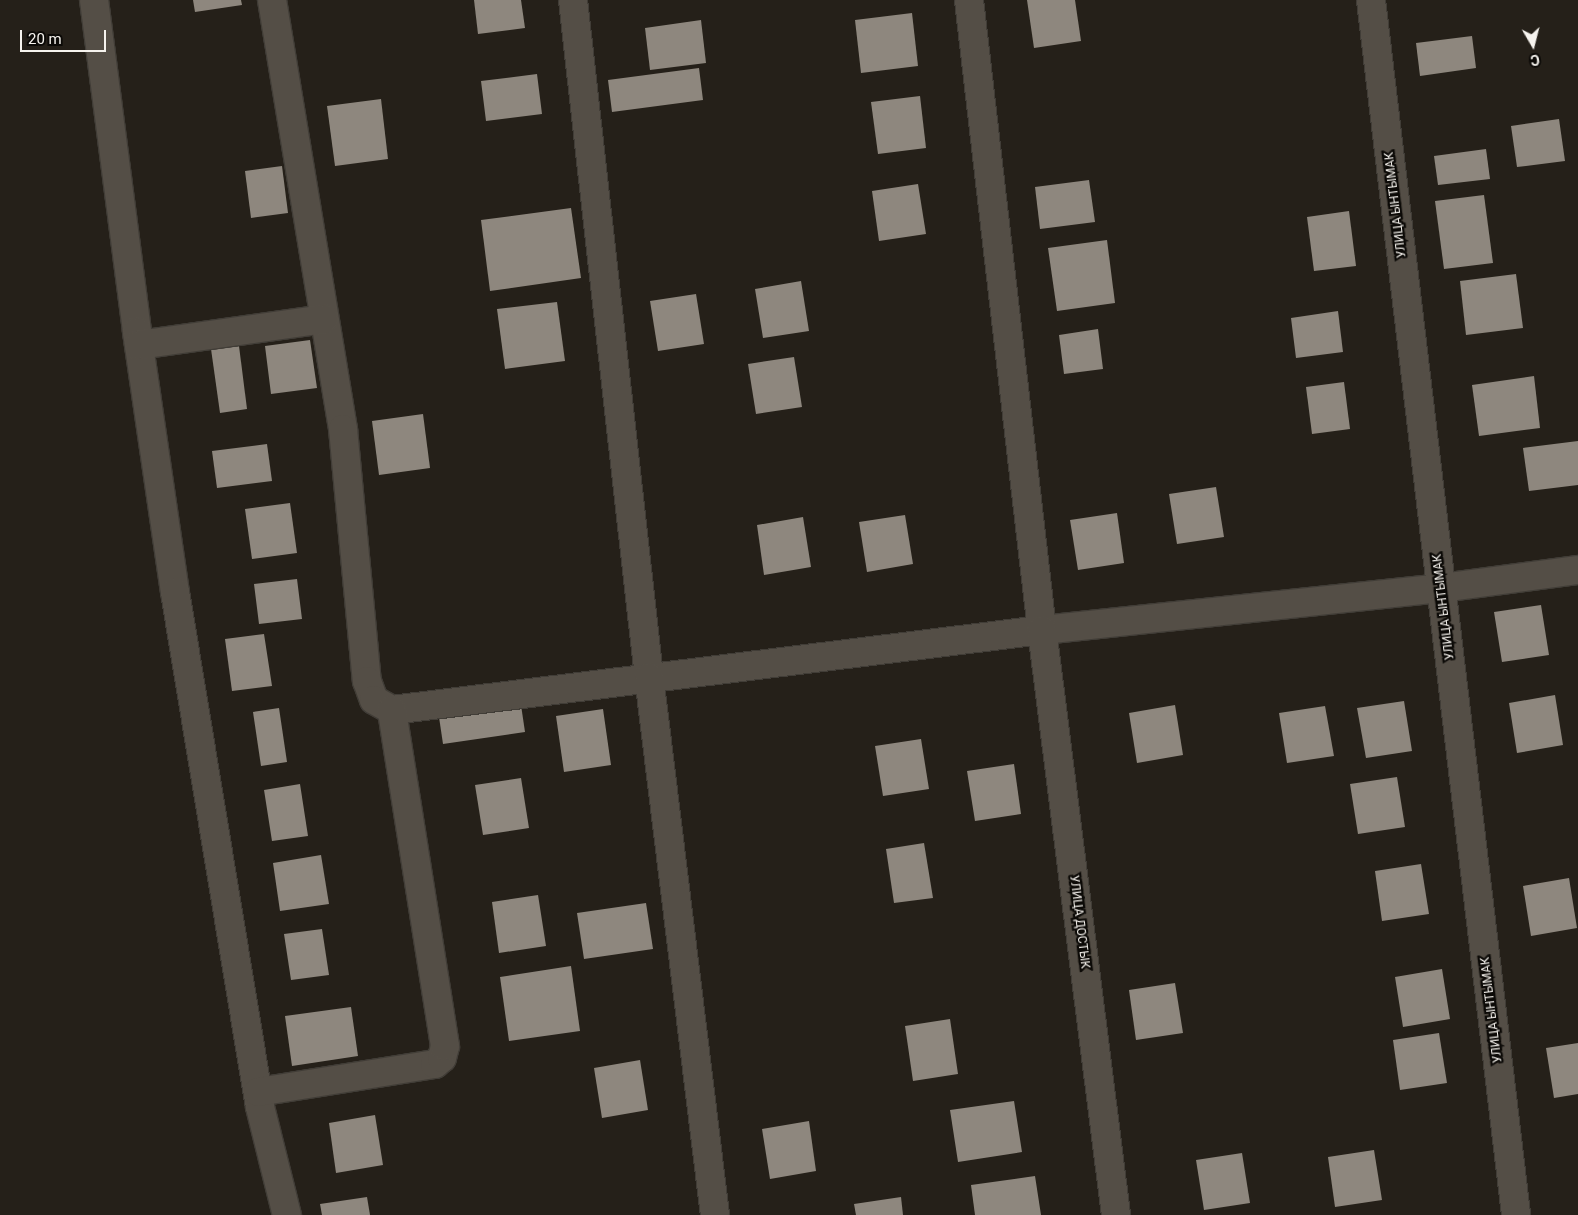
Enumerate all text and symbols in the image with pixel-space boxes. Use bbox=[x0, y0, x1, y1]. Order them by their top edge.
scale bar bbox=[22, 20, 109, 52]
north arrow bbox=[1508, 20, 1558, 70]
text: 20 m bbox=[28, 30, 62, 48]
text: С bbox=[1529, 51, 1541, 68]
street label: УЛИЦА ЫНТЫМАК bbox=[1382, 151, 1410, 259]
street label: УЛИЦА ЫНТЫМАК bbox=[1430, 553, 1458, 661]
street label: УЛИЦА ДОСТЫК bbox=[1066, 874, 1092, 970]
street label: УЛИЦА ЫНТЫМАК bbox=[1478, 956, 1506, 1064]

